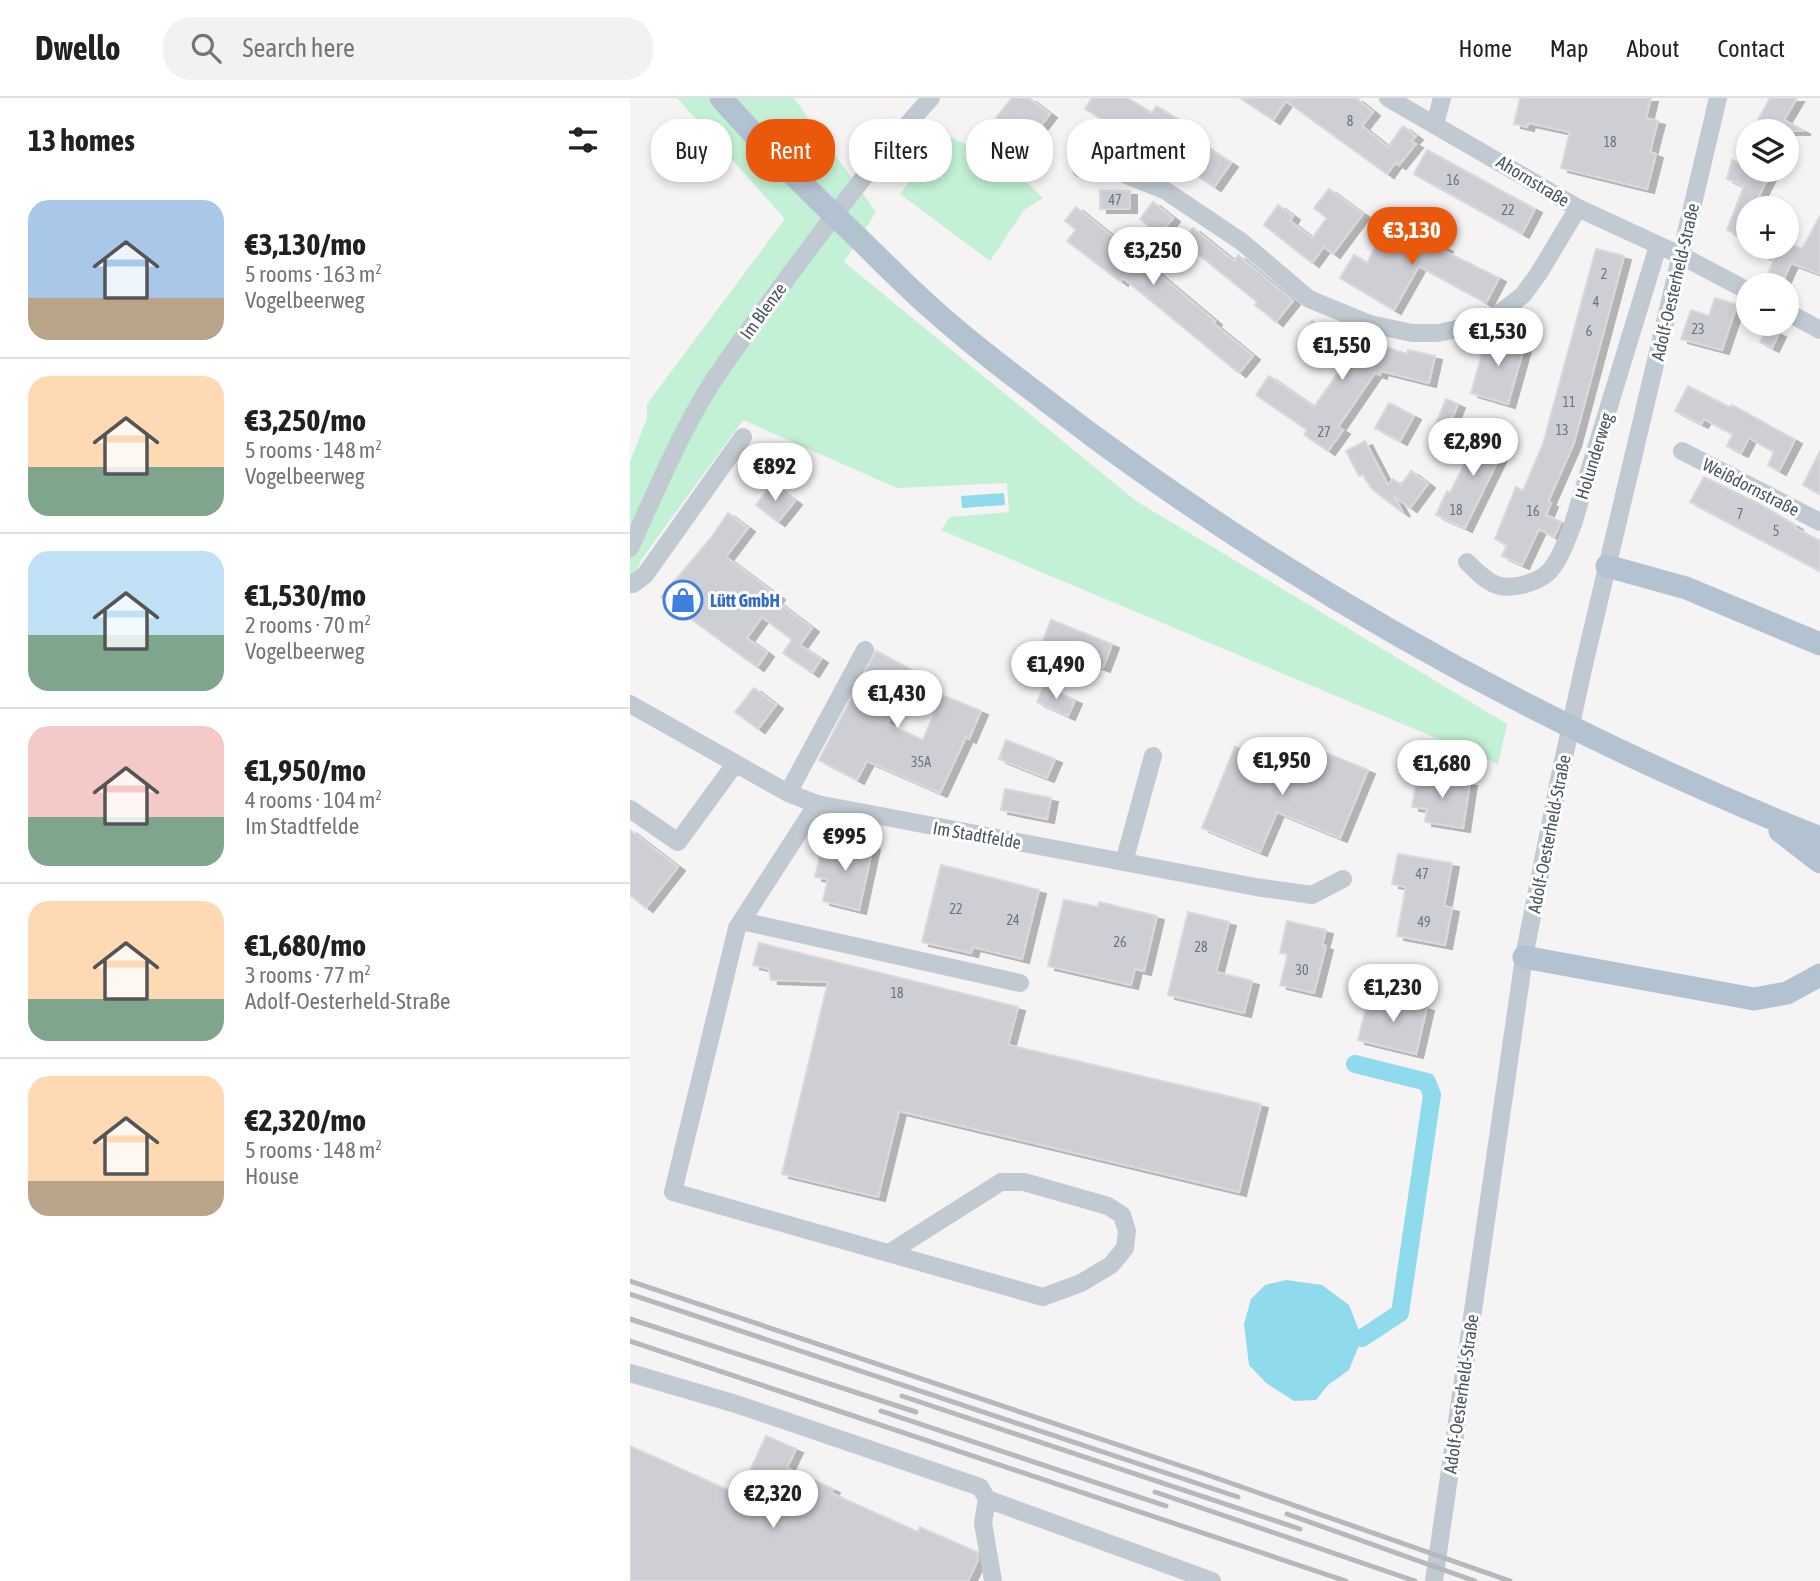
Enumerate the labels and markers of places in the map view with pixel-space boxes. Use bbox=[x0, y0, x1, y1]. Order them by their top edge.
pin: €3,130 bbox=[1355, 208, 1469, 267]
pin: €3,250 bbox=[1096, 228, 1210, 287]
pin: €1,530 bbox=[1441, 308, 1555, 368]
pin: €1,550 bbox=[1285, 322, 1399, 382]
pin: €2,890 bbox=[1416, 418, 1530, 478]
pin: €892 bbox=[734, 444, 816, 503]
shop icon: Lütt GmbH bbox=[662, 579, 704, 621]
place label: Lütt GmbH bbox=[710, 590, 780, 611]
pin: €1,490 bbox=[999, 642, 1113, 701]
pin: €1,430 bbox=[840, 670, 954, 730]
pin: €1,950 bbox=[1225, 738, 1339, 797]
pin: €1,680 bbox=[1385, 740, 1499, 800]
pin: €995 bbox=[804, 814, 886, 873]
pin: €1,230 bbox=[1336, 964, 1450, 1024]
pin: €2,320 bbox=[716, 1470, 830, 1530]

